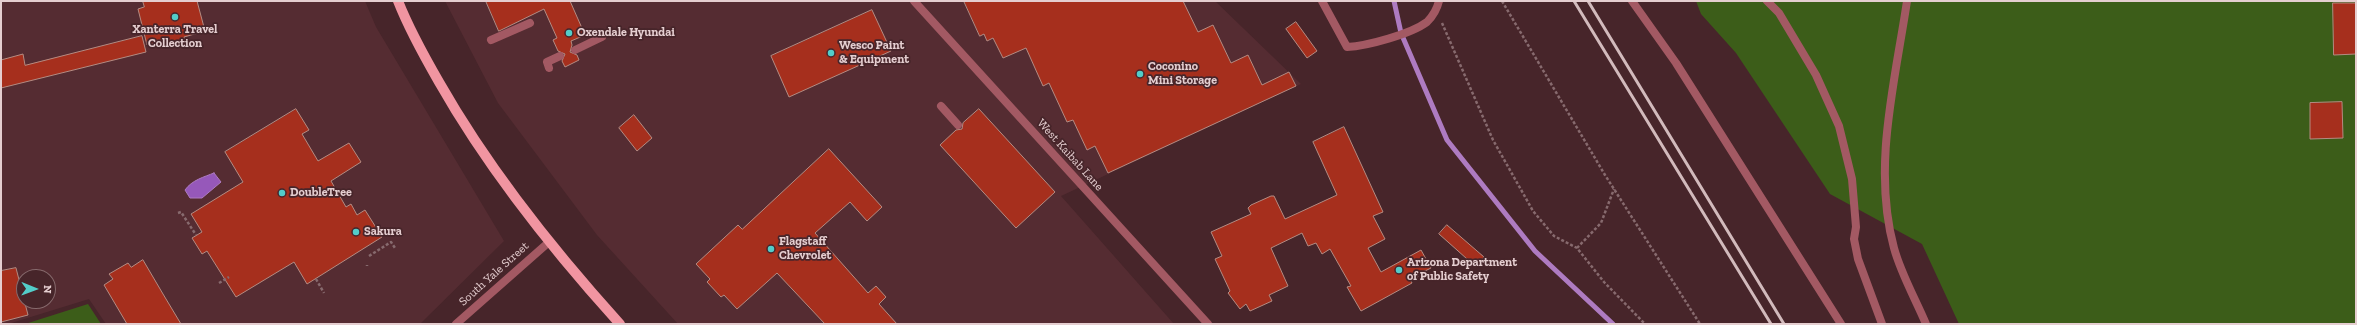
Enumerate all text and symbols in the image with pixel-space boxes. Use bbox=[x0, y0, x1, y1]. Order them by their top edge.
marker: Xanterra Travel Collection bbox=[170, 12, 180, 22]
place label: Xanterra Travel Collection bbox=[133, 23, 217, 51]
place label: Oxendale Hyundai bbox=[577, 26, 675, 40]
marker: Oxendale Hyundai bbox=[564, 28, 574, 38]
place label: Wesco Paint & Equipment bbox=[839, 39, 909, 67]
marker: Wesco Paint & Equipment bbox=[826, 48, 836, 58]
place label: Coconino Mini Storage bbox=[1148, 60, 1217, 88]
marker: Coconino Mini Storage bbox=[1135, 69, 1145, 79]
street label: West Kaibab Lane bbox=[1034, 116, 1106, 194]
place label: DoubleTree bbox=[290, 186, 352, 200]
marker: DoubleTree bbox=[277, 188, 287, 198]
place label: Sakura bbox=[364, 225, 402, 239]
marker: Sakura bbox=[351, 227, 361, 237]
place label: Flagstaff Chevrolet bbox=[779, 235, 831, 263]
street label: South Yale Street bbox=[456, 239, 532, 309]
marker: Flagstaff Chevrolet bbox=[766, 244, 776, 254]
place label: Arizona Department of Public Safety bbox=[1407, 256, 1517, 284]
marker: Arizona Department of Public Safety bbox=[1394, 265, 1404, 275]
north arrow bbox=[16, 269, 56, 309]
text: N bbox=[41, 285, 54, 294]

